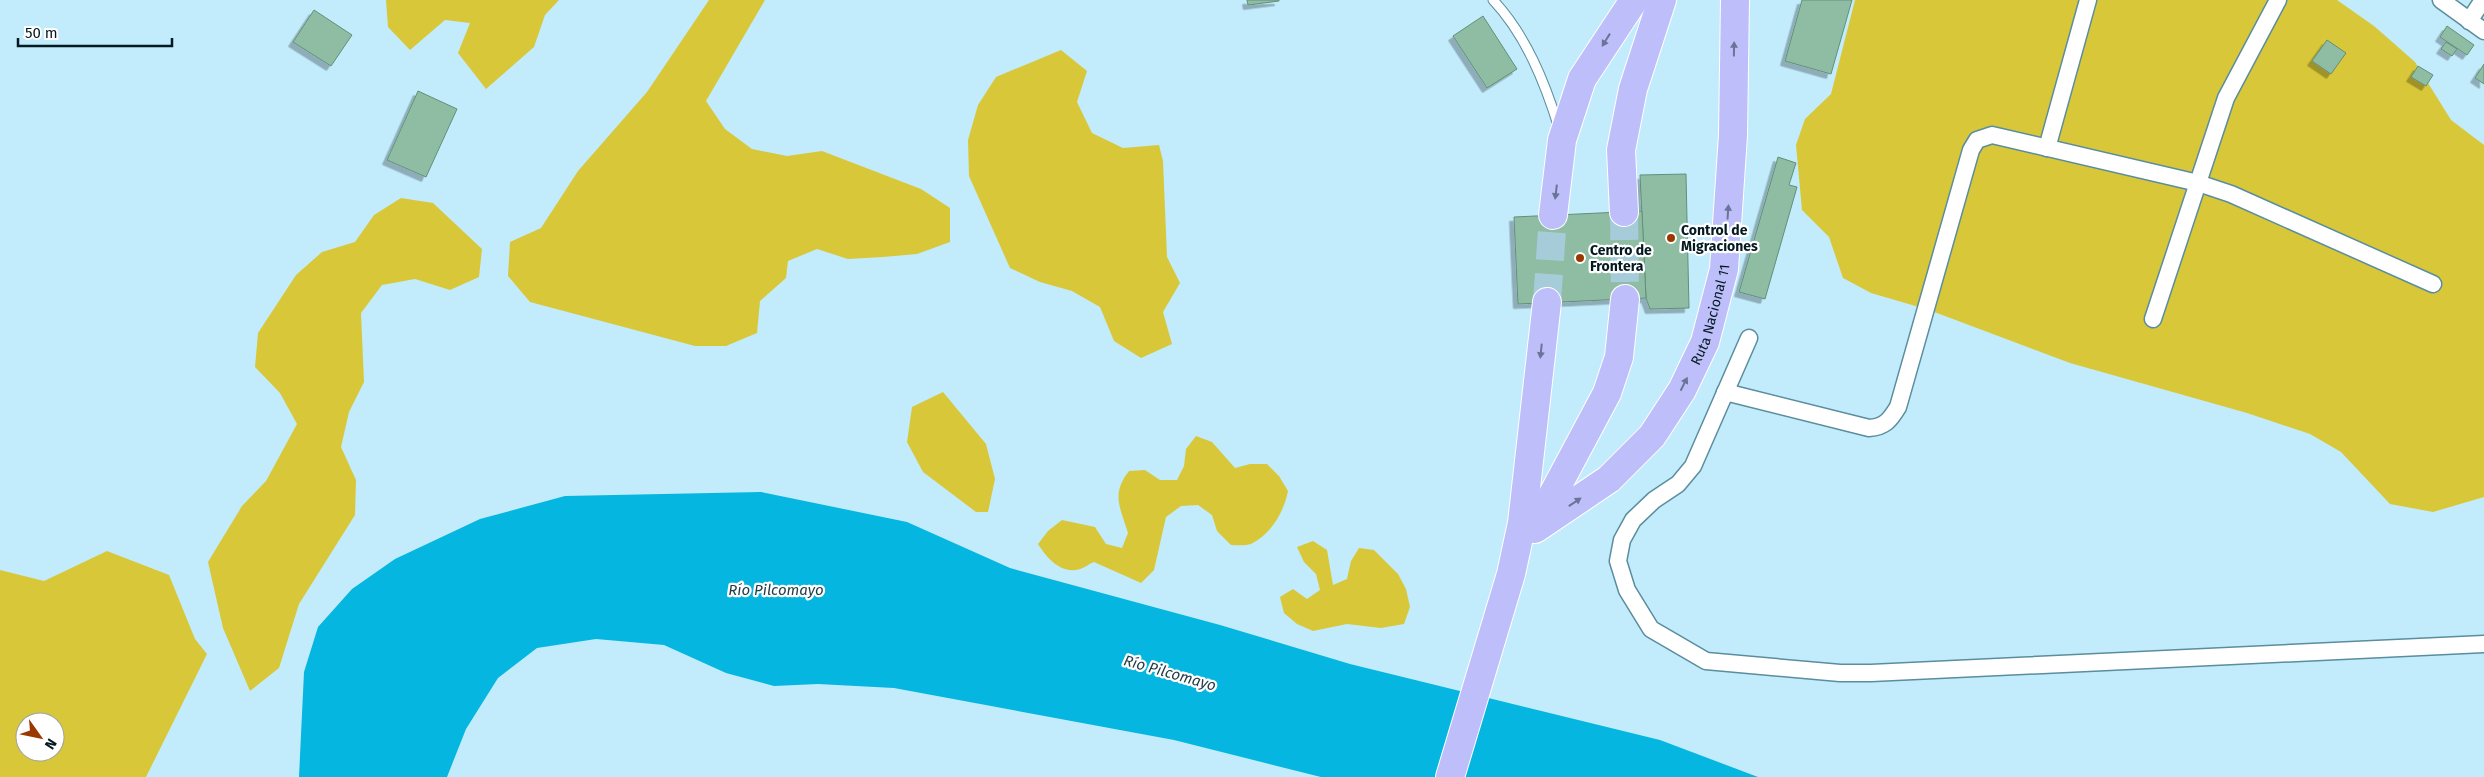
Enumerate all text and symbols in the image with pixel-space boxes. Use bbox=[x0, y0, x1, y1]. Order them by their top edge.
scale bar bbox=[18, 15, 171, 47]
text: 50 m bbox=[25, 24, 58, 42]
one-way arrow bbox=[1602, 33, 1611, 47]
one-way arrow bbox=[1730, 41, 1738, 57]
one-way arrow bbox=[1552, 184, 1560, 200]
one-way arrow bbox=[1724, 203, 1732, 219]
place label: Control de Migraciones bbox=[1681, 222, 1758, 255]
marker: Control de Migraciones bbox=[1665, 232, 1677, 244]
place label: Centro de Frontera bbox=[1590, 242, 1652, 275]
marker: Centro de Frontera bbox=[1574, 252, 1586, 264]
street label: Ruta Nacional 11 bbox=[1687, 264, 1733, 368]
one-way arrow bbox=[1537, 343, 1545, 359]
one-way arrow bbox=[1680, 377, 1688, 391]
one-way arrow bbox=[1569, 497, 1582, 507]
water label: Río Pilcomayo bbox=[728, 581, 824, 599]
water label: Río Pilcomayo bbox=[1122, 651, 1218, 695]
north arrow bbox=[15, 712, 65, 762]
text: N bbox=[41, 735, 60, 752]

